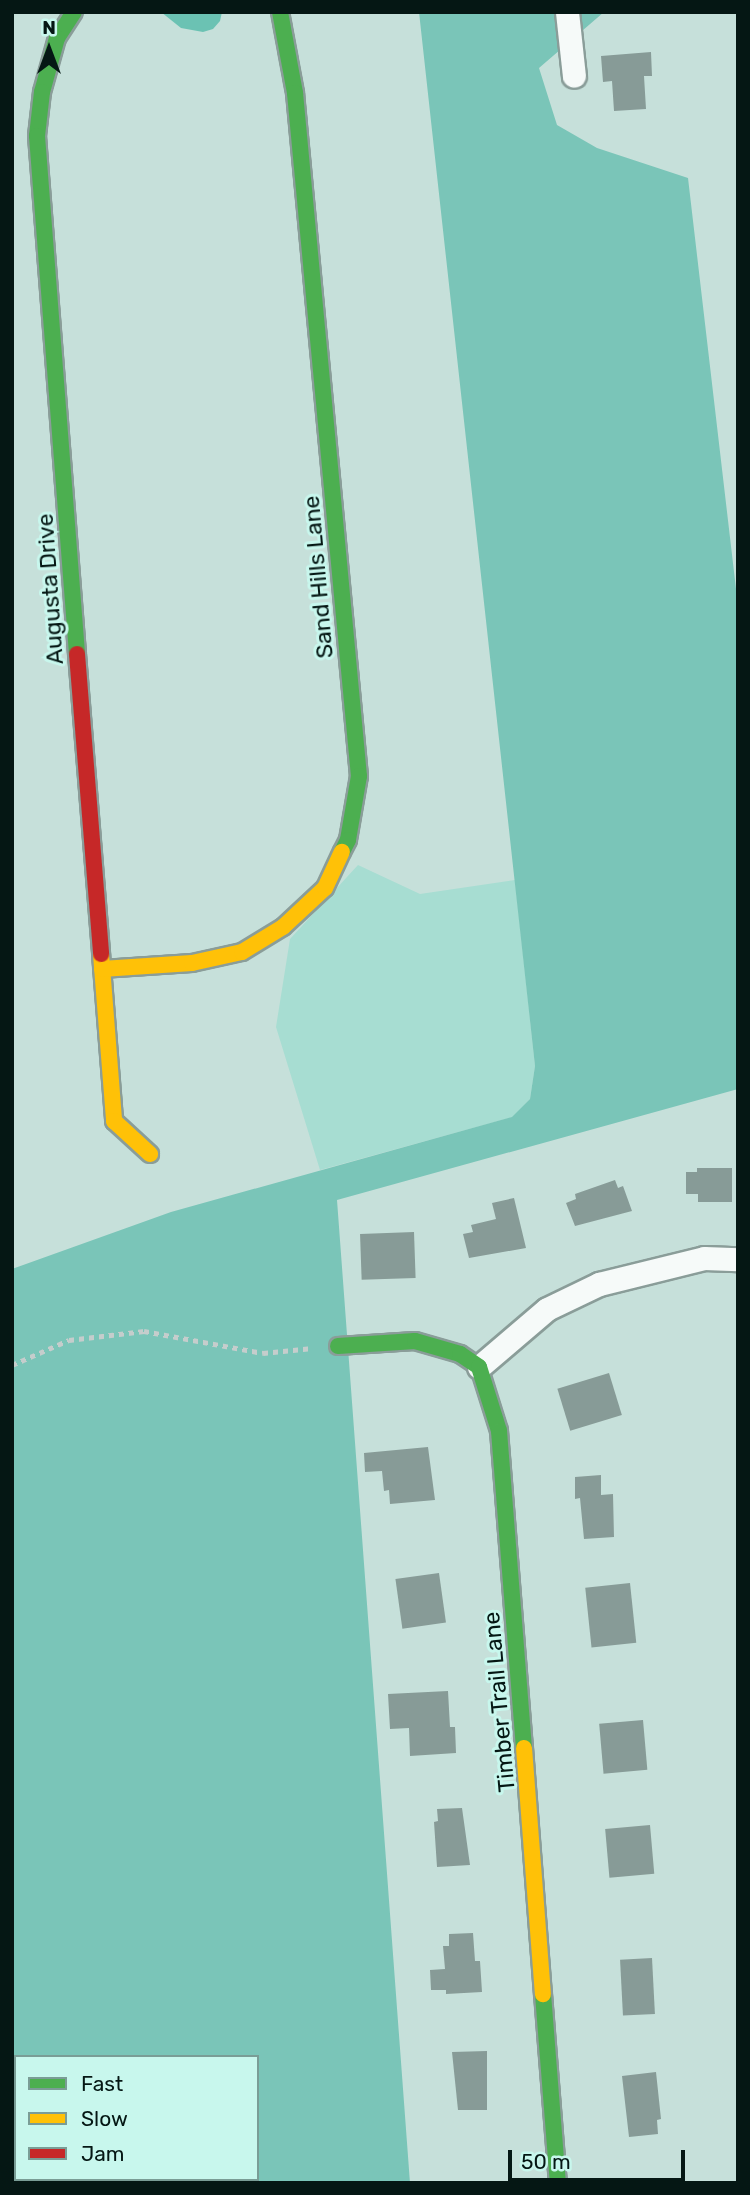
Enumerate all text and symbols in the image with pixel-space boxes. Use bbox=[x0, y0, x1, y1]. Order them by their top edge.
north arrow bbox=[14, 14, 84, 84]
text: N bbox=[42, 16, 56, 39]
street label: Sand Hills Lane bbox=[297, 494, 339, 660]
street label: Augusta Drive bbox=[31, 513, 69, 665]
street label: Timber Trail Lane bbox=[477, 1610, 521, 1794]
legend bbox=[14, 2055, 259, 2181]
text: Fast bbox=[81, 2071, 123, 2096]
text: Slow bbox=[81, 2106, 128, 2131]
scale bar bbox=[512, 2136, 689, 2180]
text: Jam bbox=[81, 2141, 125, 2166]
text: 50 m bbox=[521, 2149, 571, 2174]

